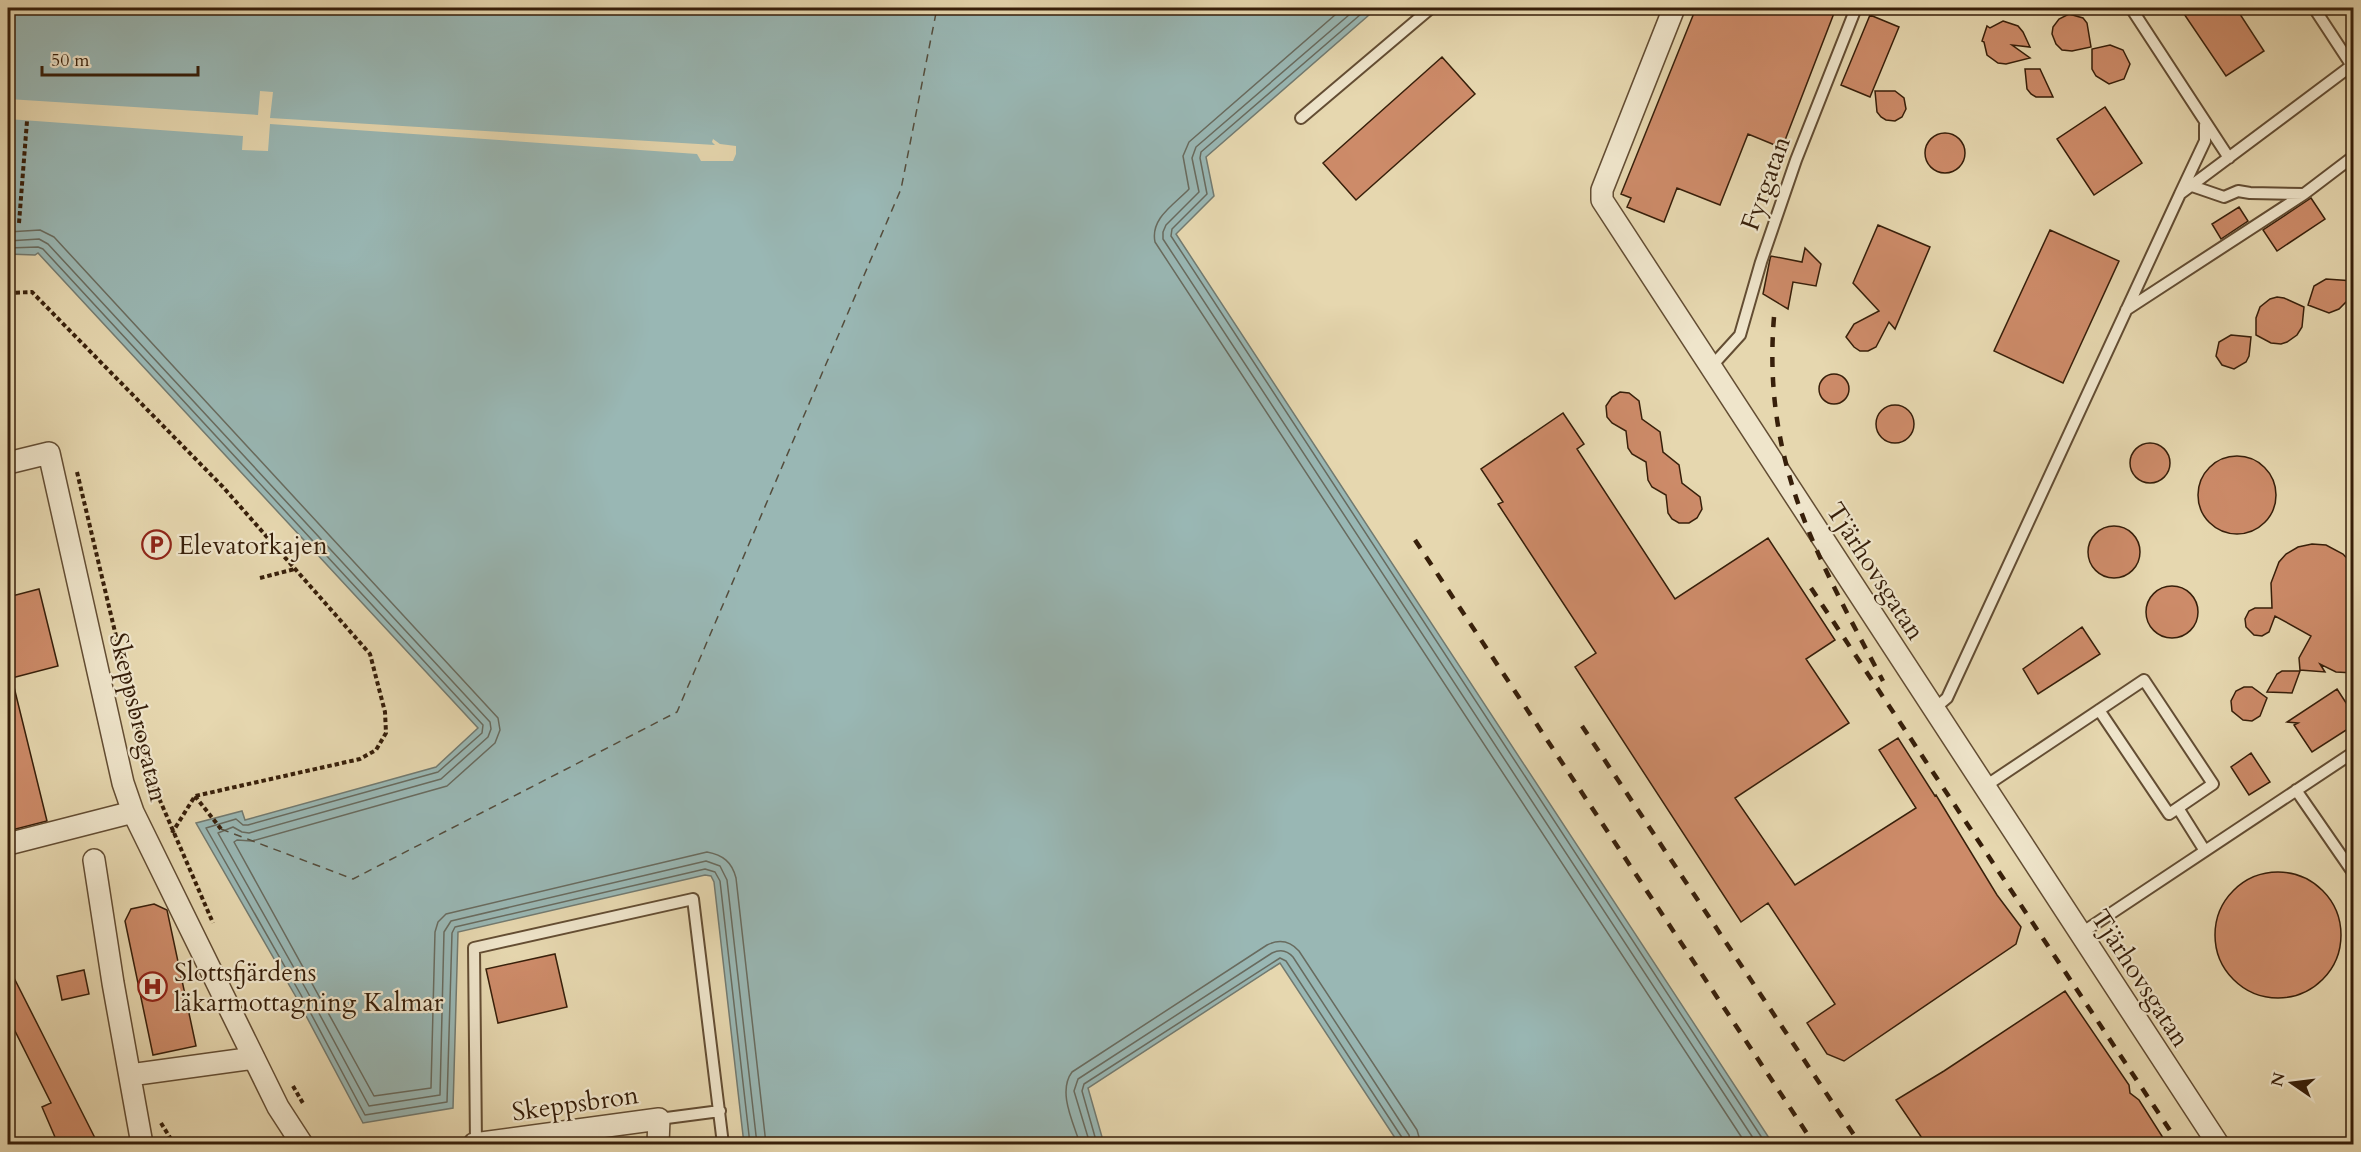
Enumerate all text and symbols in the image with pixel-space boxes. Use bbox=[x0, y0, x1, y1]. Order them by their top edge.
scale bar bbox=[42, 39, 198, 77]
text: 50 m bbox=[51, 48, 90, 73]
street label: Fyrgatan bbox=[1732, 131, 1799, 235]
street label: Tjärhovsgatan bbox=[1818, 496, 1933, 647]
place label: Elevatorkajen bbox=[178, 528, 328, 563]
parking icon: Elevatorkajen bbox=[141, 529, 173, 561]
street label: Skeppsbrogatan bbox=[101, 629, 176, 805]
street label: Tjärhovsgatan bbox=[2083, 903, 2198, 1054]
place label: Slottsfjärdens läkarmottagning Kalmar bbox=[174, 955, 444, 1020]
hospital icon: Slottsfjärdens läkarmottagning Kalmar bbox=[137, 971, 169, 1003]
north arrow bbox=[2262, 1053, 2322, 1113]
text: N bbox=[2266, 1070, 2291, 1089]
street label: Skeppsbron bbox=[510, 1077, 641, 1130]

